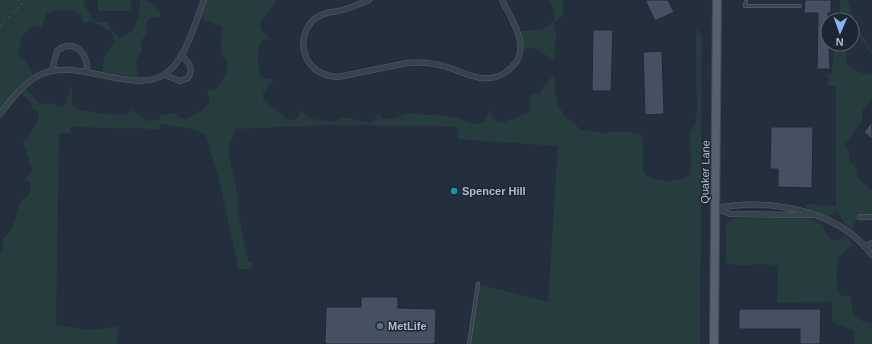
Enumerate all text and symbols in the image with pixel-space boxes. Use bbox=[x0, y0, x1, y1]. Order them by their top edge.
north arrow bbox=[820, 12, 860, 52]
text: N bbox=[835, 36, 844, 48]
street label: Quaker Lane bbox=[698, 140, 712, 204]
place label: Spencer Hill bbox=[462, 185, 526, 197]
marker: Spencer Hill bbox=[449, 186, 459, 196]
place label: MetLife bbox=[388, 320, 427, 332]
marker: MetLife bbox=[375, 321, 385, 331]

